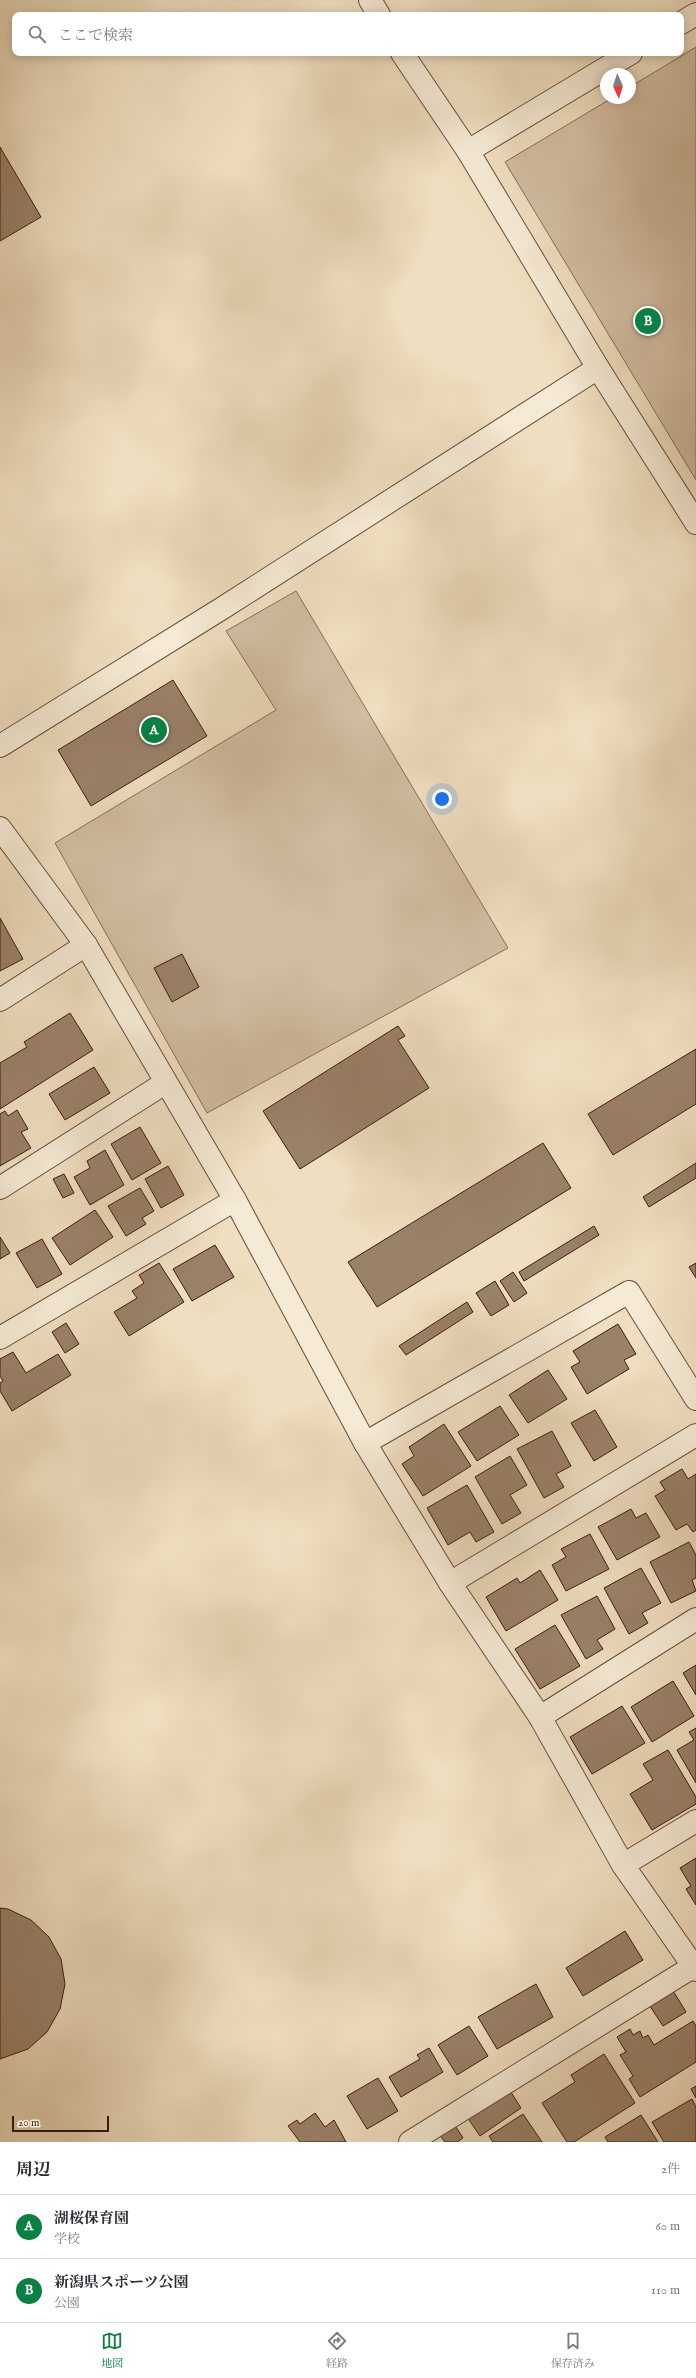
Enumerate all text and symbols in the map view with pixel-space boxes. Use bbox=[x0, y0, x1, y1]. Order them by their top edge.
search box bbox=[12, 12, 684, 56]
icon: search bbox=[26, 23, 48, 45]
text: ここで検索 bbox=[58, 26, 133, 45]
north arrow bbox=[600, 68, 636, 104]
pin: B bbox=[635, 306, 661, 336]
pin: A bbox=[141, 715, 167, 745]
your location bbox=[432, 789, 452, 809]
scale bar bbox=[12, 2114, 109, 2133]
text: 20 m bbox=[18, 2116, 39, 2130]
text: 周辺 bbox=[16, 2160, 50, 2181]
text: 2件 bbox=[661, 2161, 680, 2178]
text: 湖桜保育園 bbox=[54, 2209, 129, 2228]
text: A bbox=[25, 2218, 33, 2235]
text: 60 m bbox=[655, 2218, 680, 2235]
text: 学校 bbox=[54, 2231, 80, 2248]
text: 新潟県スポーツ公園 bbox=[54, 2273, 188, 2292]
text: B bbox=[25, 2282, 33, 2299]
text: 110 m bbox=[651, 2282, 680, 2299]
text: 公園 bbox=[54, 2295, 80, 2312]
tab: 地図 bbox=[101, 2330, 123, 2371]
tab: 経路 bbox=[326, 2330, 348, 2371]
tab: 保存済み bbox=[551, 2330, 595, 2371]

